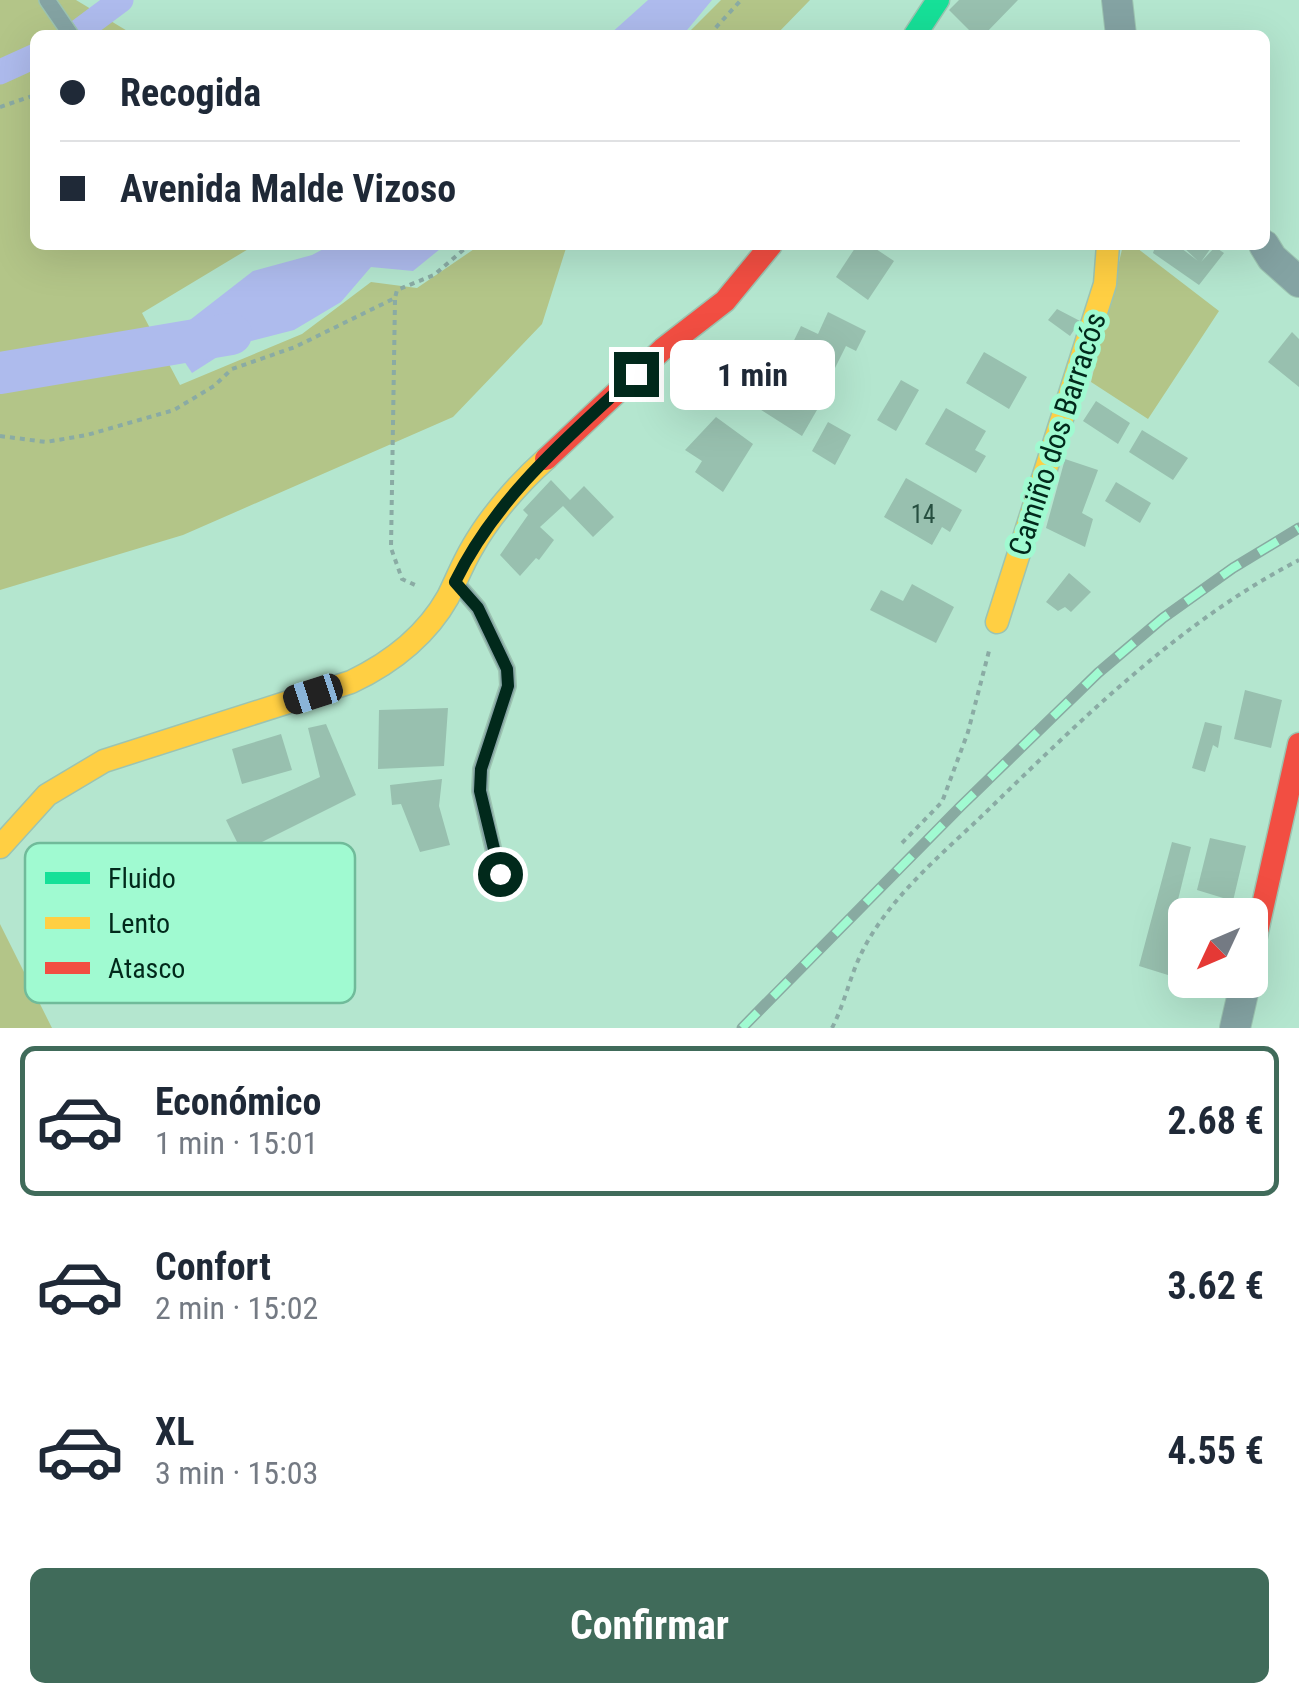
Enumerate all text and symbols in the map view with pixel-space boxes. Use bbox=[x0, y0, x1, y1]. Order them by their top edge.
text: Recogida bbox=[120, 71, 261, 115]
text: Avenida Malde Vizoso bbox=[120, 167, 456, 211]
street label: Camiño dos Barracós bbox=[1001, 308, 1113, 560]
callout: 1 min bbox=[671, 339, 836, 409]
route end bbox=[614, 352, 659, 397]
text: 1 min bbox=[717, 356, 788, 394]
house number: 14 bbox=[911, 500, 935, 529]
car bbox=[280, 670, 346, 718]
legend bbox=[25, 843, 355, 1003]
route start bbox=[478, 852, 523, 897]
text: Fluido bbox=[108, 862, 176, 895]
north arrow bbox=[1168, 898, 1268, 998]
map controls bbox=[1168, 898, 1268, 998]
text: Lento bbox=[108, 907, 170, 940]
text: Atasco bbox=[108, 952, 185, 985]
icon: car bbox=[35, 1076, 125, 1166]
text: Económico bbox=[155, 1080, 321, 1124]
text: 2.68 € bbox=[1167, 1099, 1264, 1143]
text: 1 min · 15:01 bbox=[155, 1124, 318, 1162]
icon: car bbox=[35, 1241, 125, 1331]
text: Confort bbox=[155, 1245, 271, 1289]
text: 3.62 € bbox=[1167, 1264, 1264, 1308]
text: 2 min · 15:02 bbox=[155, 1289, 318, 1327]
icon: car bbox=[35, 1406, 125, 1496]
text: XL bbox=[155, 1410, 194, 1454]
text: 4.55 € bbox=[1167, 1429, 1264, 1473]
text: 3 min · 15:03 bbox=[155, 1454, 318, 1492]
button: Confirmar bbox=[30, 1568, 1269, 1683]

